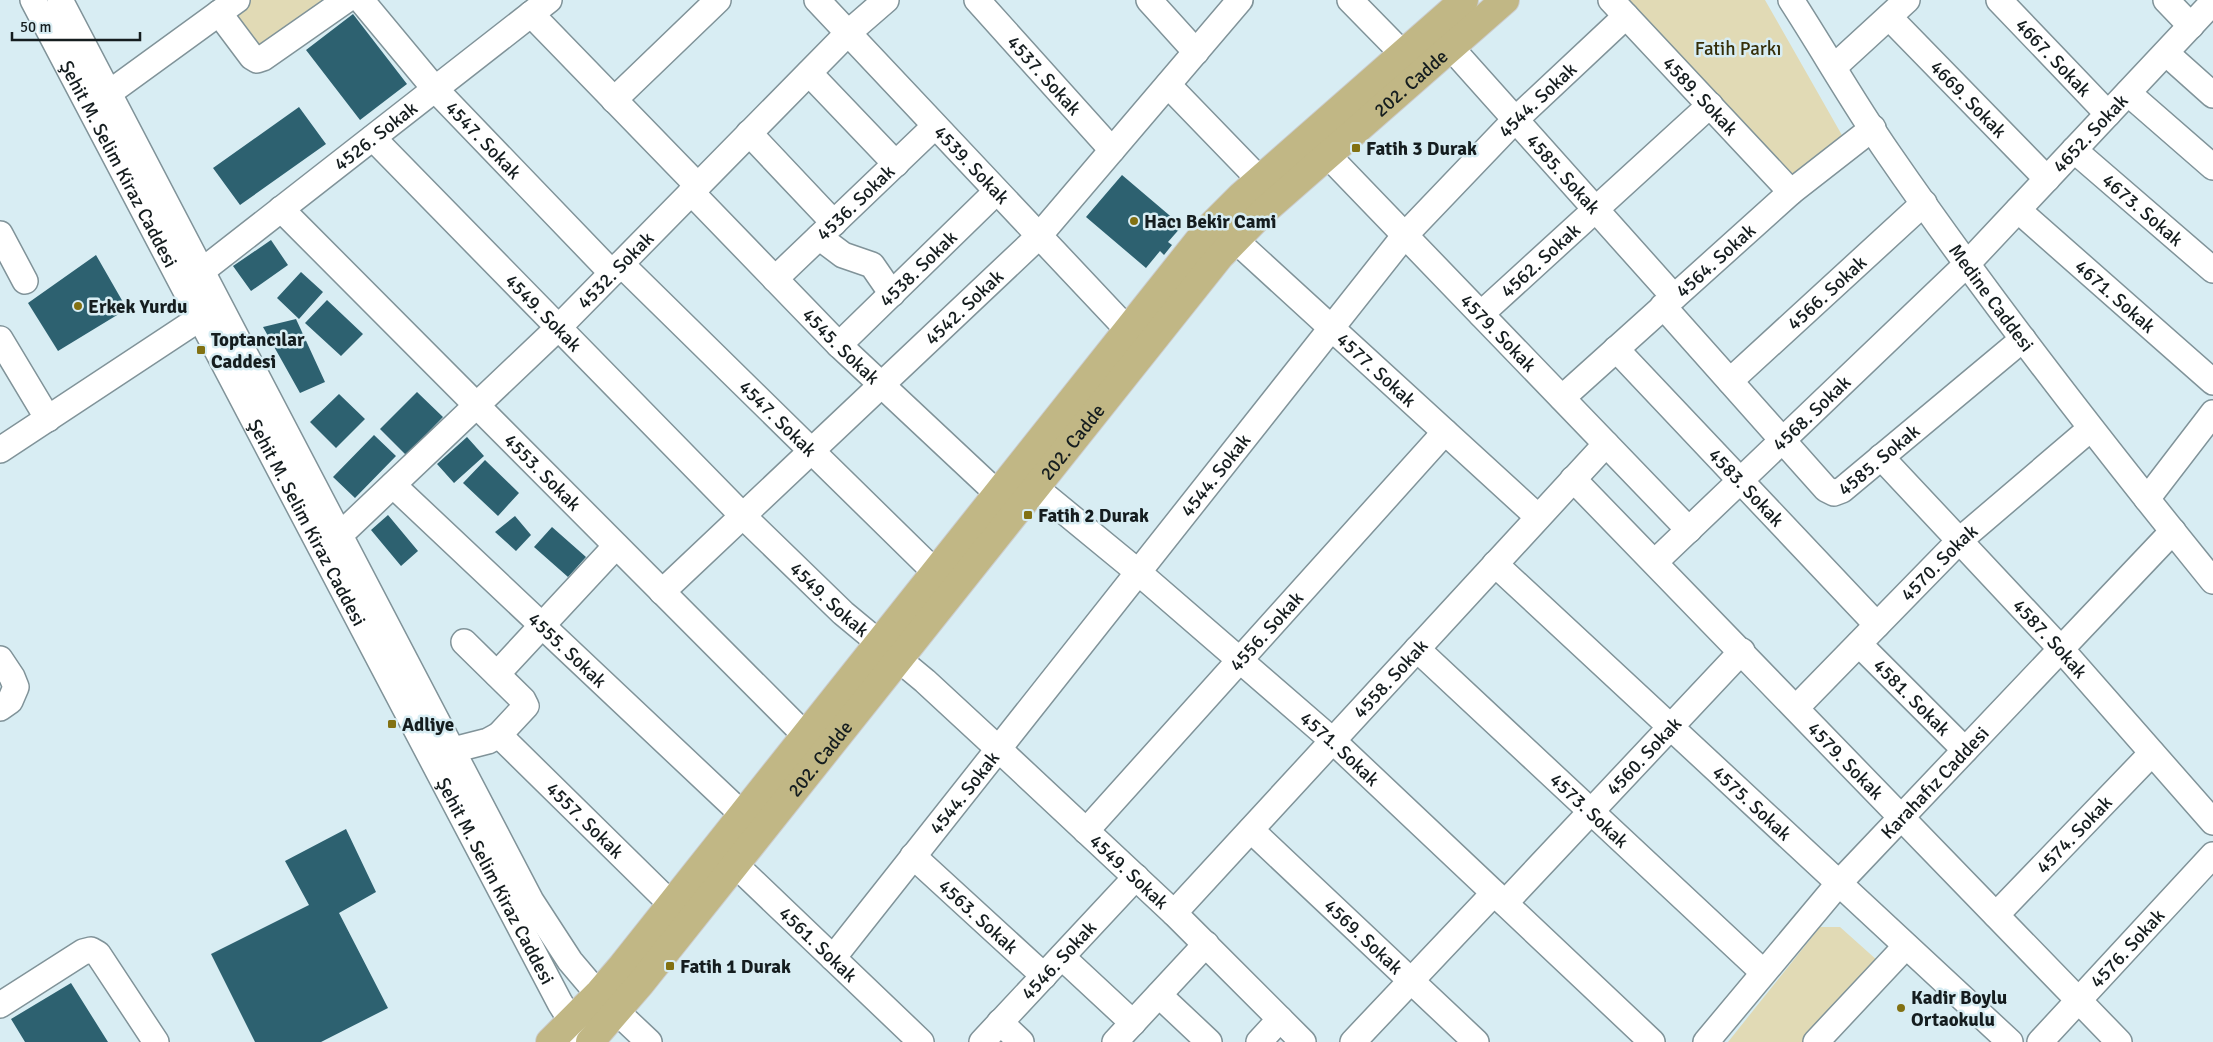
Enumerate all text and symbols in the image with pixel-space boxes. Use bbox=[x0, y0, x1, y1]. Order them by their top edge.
scale bar bbox=[12, 10, 140, 42]
street label: 4667. Sokak bbox=[2010, 14, 2096, 102]
text: 50 m bbox=[20, 18, 51, 36]
street label: 4537. Sokak bbox=[1002, 31, 1086, 121]
park label: Fatih Parkı bbox=[1695, 37, 1781, 61]
street label: 202. Cadde bbox=[1369, 45, 1453, 122]
street label: 4589. Sokak bbox=[1657, 52, 1743, 141]
street label: 4669. Sokak bbox=[1925, 55, 2012, 144]
street label: Şehit M. Selim Kiraz Caddesi bbox=[54, 57, 182, 272]
street label: 4544. Sokak bbox=[1493, 57, 1582, 143]
street label: 4652. Sokak bbox=[2048, 89, 2134, 178]
street label: 4526. Sokak bbox=[329, 96, 423, 176]
street label: 4547. Sokak bbox=[440, 96, 526, 185]
street label: 4539. Sokak bbox=[928, 121, 1014, 210]
street label: 4585. Sokak bbox=[1521, 129, 1605, 220]
place label: Fatih 3 Durak bbox=[1366, 137, 1477, 161]
marker: Fatih 3 Durak bbox=[1350, 142, 1362, 154]
street label: 4536. Sokak bbox=[812, 160, 900, 246]
street label: 4673. Sokak bbox=[2097, 169, 2188, 252]
place label: Hacı Bekir Cami bbox=[1144, 210, 1276, 234]
marker: Hacı Bekir Cami bbox=[1128, 215, 1140, 227]
street label: 4562. Sokak bbox=[1496, 218, 1586, 303]
street label: 4564. Sokak bbox=[1671, 218, 1761, 303]
street label: 4538. Sokak bbox=[875, 225, 963, 312]
street label: 4532. Sokak bbox=[572, 226, 659, 315]
street label: Medine Caddesi bbox=[1943, 239, 2039, 357]
street label: 4566. Sokak bbox=[1782, 250, 1872, 336]
street label: 4671. Sokak bbox=[2070, 255, 2160, 339]
street label: 4542. Sokak bbox=[920, 265, 1009, 351]
street label: 4549. Sokak bbox=[500, 269, 587, 357]
street label: 4579. Sokak bbox=[1455, 289, 1541, 378]
place label: Erkek Yurdu bbox=[88, 295, 188, 319]
marker: Erkek Yurdu bbox=[72, 300, 84, 312]
street label: 4545. Sokak bbox=[797, 303, 885, 390]
place label: Toptancılar Caddesi bbox=[211, 328, 305, 374]
street label: 4577. Sokak bbox=[1331, 328, 1421, 413]
marker: Toptancılar Caddesi bbox=[195, 344, 207, 356]
street label: 4568. Sokak bbox=[1768, 370, 1856, 457]
street label: 4547. Sokak bbox=[733, 375, 822, 462]
street label: 202. Cadde bbox=[1035, 399, 1110, 485]
street label: Şehit M. Selim Kiraz Caddesi bbox=[242, 415, 371, 630]
street label: 4585. Sokak bbox=[1833, 419, 1925, 501]
street label: 4553. Sokak bbox=[499, 429, 586, 517]
street label: 4544. Sokak bbox=[1176, 429, 1257, 522]
street label: 4583. Sokak bbox=[1703, 443, 1789, 532]
place label: Fatih 2 Durak bbox=[1038, 504, 1149, 528]
marker: Fatih 2 Durak bbox=[1022, 509, 1034, 521]
street label: 4570. Sokak bbox=[1896, 519, 1983, 607]
street label: 4549. Sokak bbox=[784, 557, 874, 643]
street label: 4556. Sokak bbox=[1225, 586, 1309, 677]
street label: 4587. Sokak bbox=[2007, 594, 2092, 684]
street label: 4555. Sokak bbox=[523, 608, 612, 694]
street label: 4558. Sokak bbox=[1348, 634, 1434, 724]
street label: 4581. Sokak bbox=[1868, 654, 1955, 742]
street label: 4571. Sokak bbox=[1295, 707, 1384, 792]
street label: 4560. Sokak bbox=[1601, 712, 1687, 801]
place label: Adliye bbox=[402, 713, 454, 737]
street label: 202. Cadde bbox=[783, 716, 858, 802]
street label: 4579. Sokak bbox=[1802, 717, 1889, 805]
marker: Adliye bbox=[386, 718, 398, 730]
street label: Karahafız Caddesi bbox=[1876, 722, 1994, 844]
street label: 4544. Sokak bbox=[924, 746, 1005, 840]
street label: 4575. Sokak bbox=[1707, 761, 1797, 846]
street label: 4573. Sokak bbox=[1544, 768, 1634, 854]
street label: Şehit M. Selim Kiraz Caddesi bbox=[431, 774, 559, 989]
street label: 4557. Sokak bbox=[541, 777, 629, 864]
street label: 4574. Sokak bbox=[2031, 791, 2118, 879]
street label: 4549. Sokak bbox=[1084, 829, 1174, 915]
street label: 4563. Sokak bbox=[933, 874, 1023, 960]
street label: 4569. Sokak bbox=[1319, 894, 1408, 980]
street label: 4561. Sokak bbox=[773, 902, 862, 988]
street label: 4576. Sokak bbox=[2085, 904, 2171, 993]
street label: 4546. Sokak bbox=[1016, 916, 1102, 1005]
place label: Fatih 1 Durak bbox=[680, 955, 791, 979]
marker: Fatih 1 Durak bbox=[664, 960, 676, 972]
place label: Kadir Boylu Ortaokulu bbox=[1911, 986, 2007, 1032]
marker: Kadir Boylu Ortaokulu bbox=[1895, 1002, 1907, 1014]

